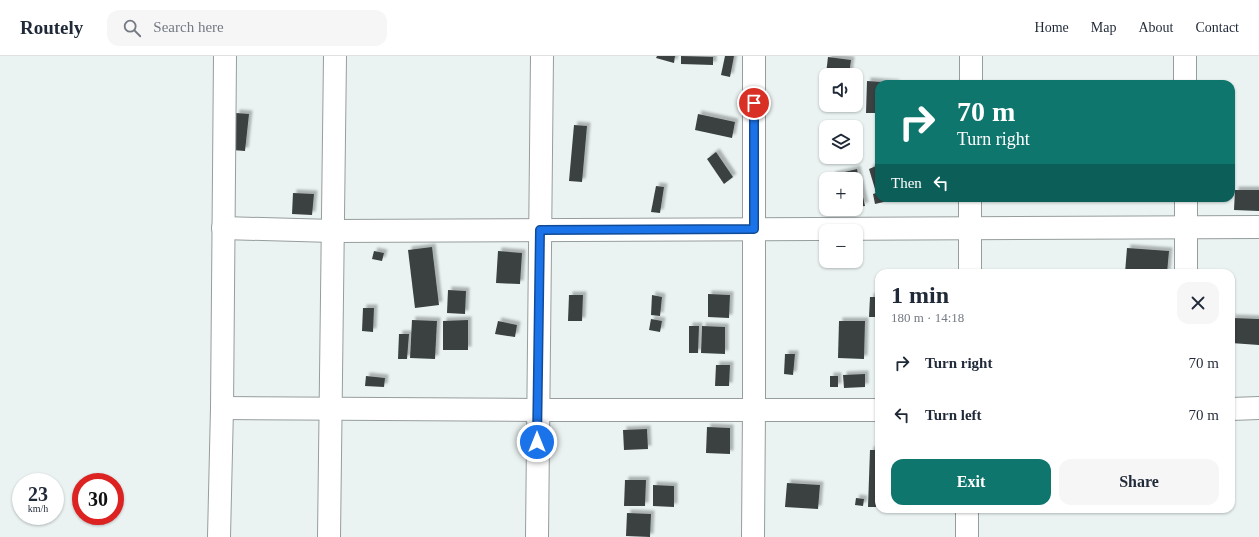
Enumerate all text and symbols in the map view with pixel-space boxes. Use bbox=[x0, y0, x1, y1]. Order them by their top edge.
search box bbox=[107, 10, 387, 46]
text: Routely bbox=[20, 17, 83, 38]
icon: search bbox=[121, 17, 143, 39]
text: Search here bbox=[153, 19, 224, 35]
text: Home bbox=[1035, 20, 1069, 35]
text: Map bbox=[1091, 20, 1116, 35]
text: About bbox=[1138, 20, 1173, 35]
text: Contact bbox=[1195, 20, 1239, 35]
map controls bbox=[819, 68, 863, 268]
button: sound bbox=[819, 68, 863, 112]
pin bbox=[737, 86, 771, 120]
icon: arrive bbox=[743, 92, 765, 114]
icon: right bbox=[891, 96, 943, 148]
text: 70 m bbox=[957, 96, 1015, 127]
button: layers bbox=[819, 120, 863, 164]
text: Turn right bbox=[957, 129, 1030, 149]
button: + bbox=[819, 172, 863, 216]
icon: left bbox=[930, 172, 952, 194]
text: Then bbox=[891, 175, 922, 191]
button: − bbox=[819, 224, 863, 268]
text: 1 min bbox=[891, 282, 949, 308]
button: close bbox=[1177, 282, 1219, 324]
text: 180 m · 14:18 bbox=[891, 310, 964, 325]
icon: right bbox=[891, 352, 913, 374]
text: Turn right bbox=[925, 355, 992, 371]
text: 70 m bbox=[1189, 355, 1219, 371]
icon: left bbox=[891, 404, 913, 426]
text: Turn left bbox=[925, 407, 982, 423]
text: 70 m bbox=[1189, 407, 1219, 423]
position arrow bbox=[516, 421, 558, 463]
button: Exit bbox=[891, 459, 1051, 505]
button: Share bbox=[1059, 459, 1219, 505]
speed limit sign: 30 bbox=[72, 473, 124, 525]
text: 23 bbox=[28, 483, 48, 505]
text: km/h bbox=[28, 503, 48, 514]

